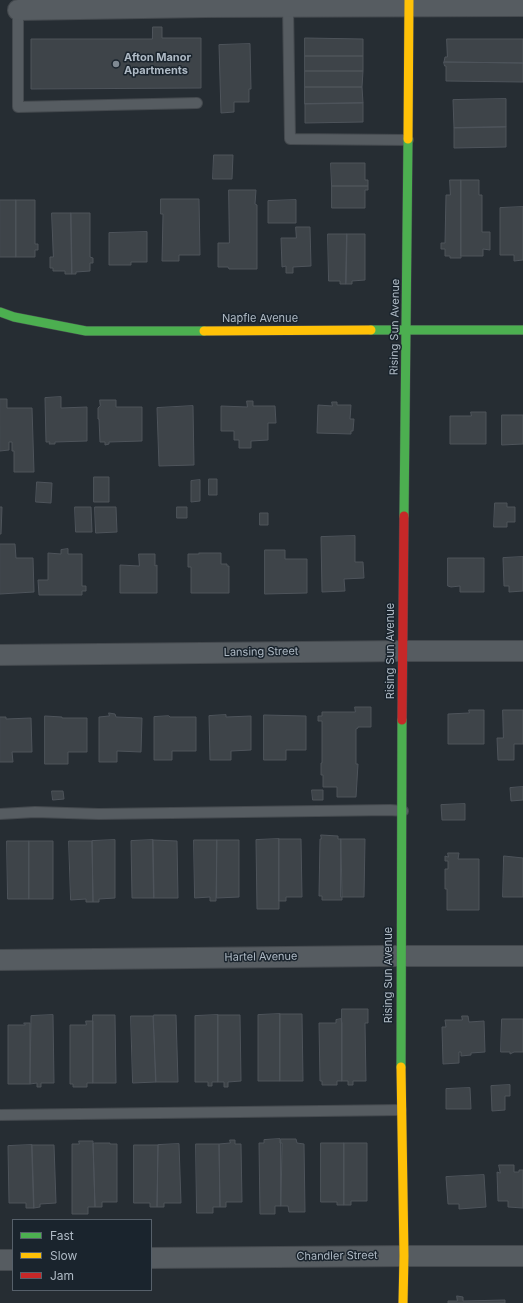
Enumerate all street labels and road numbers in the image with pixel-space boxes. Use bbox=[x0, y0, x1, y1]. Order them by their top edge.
street label: Rising Sun Avenue bbox=[388, 279, 402, 375]
street label: Napfle Avenue bbox=[222, 312, 298, 326]
street label: Rising Sun Avenue bbox=[384, 603, 398, 699]
street label: Lansing Street bbox=[224, 645, 298, 659]
street label: Rising Sun Avenue bbox=[382, 927, 396, 1023]
street label: Hartel Avenue bbox=[224, 950, 298, 964]
street label: Chandler Street bbox=[296, 1249, 378, 1263]

